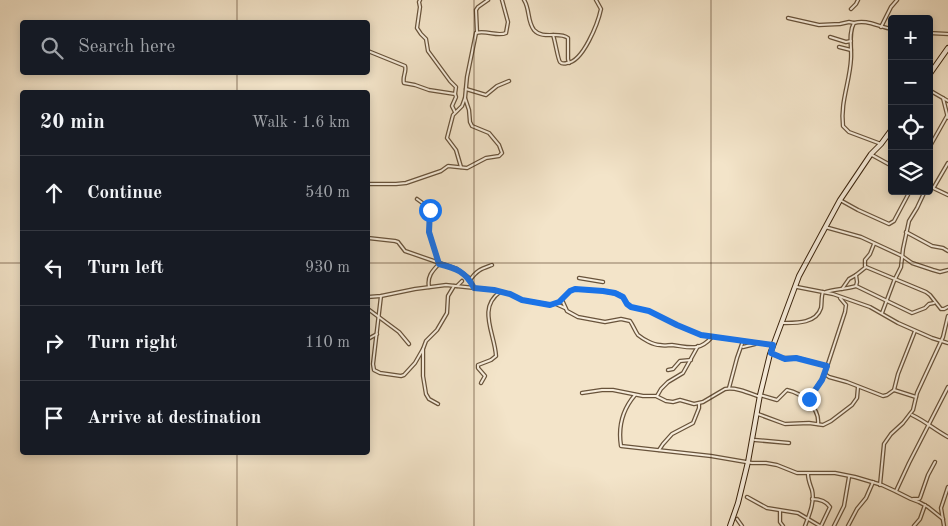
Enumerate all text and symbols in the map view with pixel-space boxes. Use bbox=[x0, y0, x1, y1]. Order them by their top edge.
map controls bbox=[888, 15, 933, 195]
button: + bbox=[888, 15, 933, 60]
search box bbox=[20, 20, 370, 75]
icon: search bbox=[38, 34, 66, 62]
text: Search here bbox=[78, 38, 175, 57]
button: − bbox=[888, 60, 933, 105]
button: locate bbox=[888, 105, 933, 150]
text: 20 min bbox=[40, 112, 105, 133]
text: Walk · 1.6 km bbox=[252, 115, 350, 131]
button: layers bbox=[888, 150, 933, 195]
icon: ahead bbox=[40, 179, 68, 207]
text: Continue bbox=[87, 184, 162, 203]
text: 540 m bbox=[305, 185, 350, 201]
route start bbox=[419, 199, 442, 222]
icon: left bbox=[40, 254, 68, 282]
text: Turn left bbox=[87, 259, 164, 278]
text: 930 m bbox=[305, 260, 350, 276]
icon: right bbox=[40, 329, 68, 357]
text: Turn right bbox=[87, 334, 177, 353]
text: 110 m bbox=[305, 335, 350, 351]
route end bbox=[798, 388, 821, 411]
icon: arrive bbox=[40, 404, 68, 432]
text: Arrive at destination bbox=[87, 409, 261, 428]

